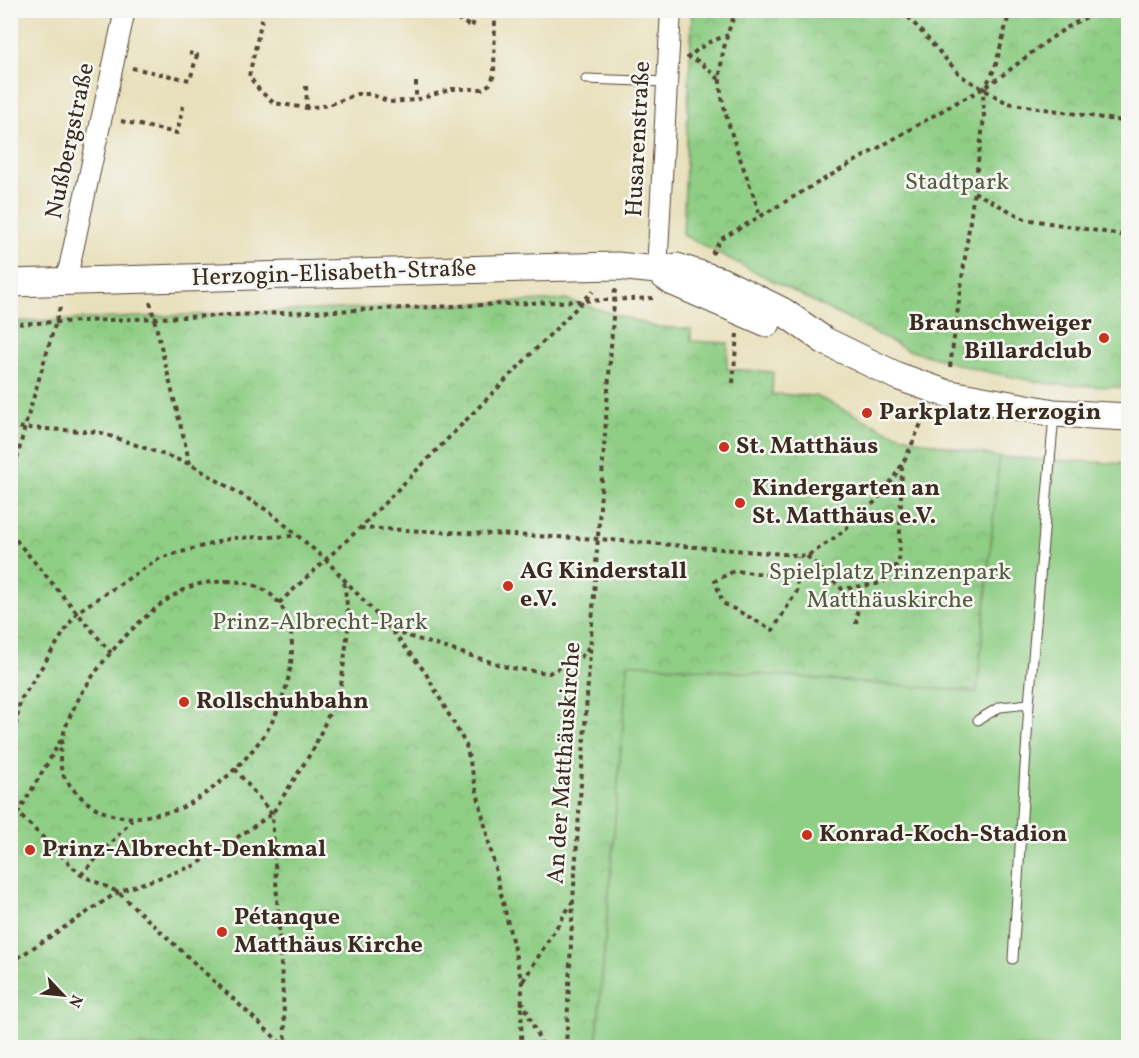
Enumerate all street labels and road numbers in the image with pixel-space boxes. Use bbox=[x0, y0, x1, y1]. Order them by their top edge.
street label: Nußbergstraße bbox=[38, 60, 104, 222]
street label: Husarenstraße bbox=[618, 60, 660, 218]
street label: Herzogin-Elisabeth-Straße bbox=[191, 252, 477, 296]
street label: An der Matthäuskirche bbox=[540, 641, 590, 885]

